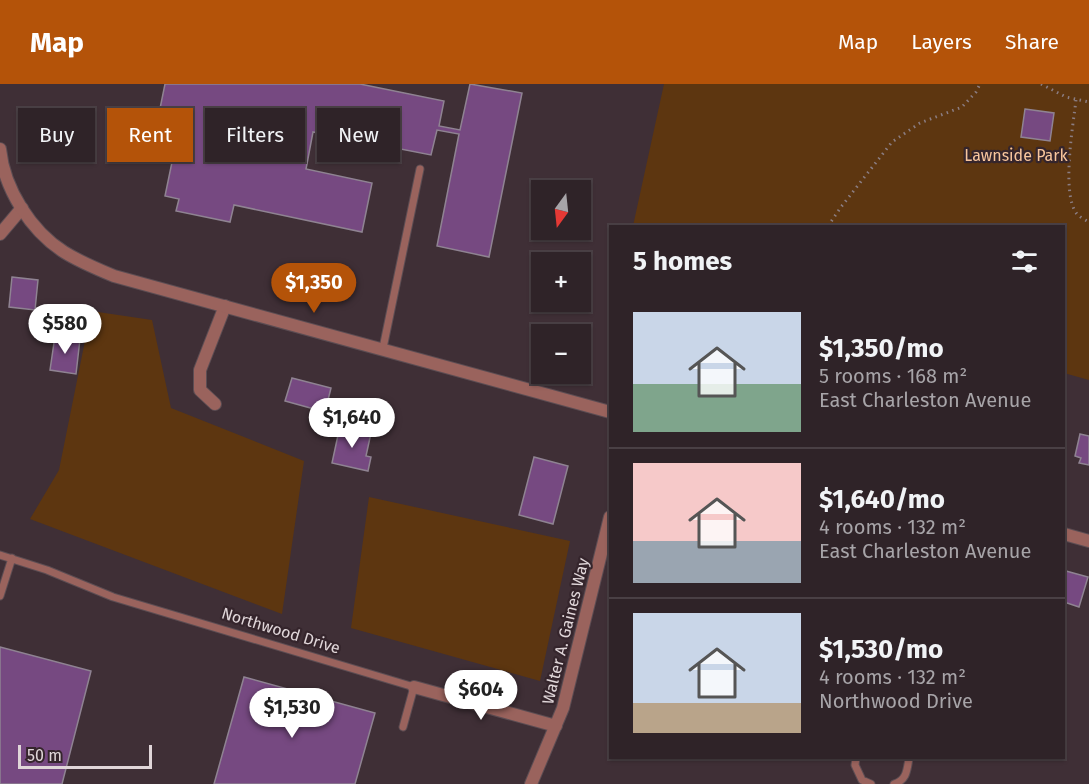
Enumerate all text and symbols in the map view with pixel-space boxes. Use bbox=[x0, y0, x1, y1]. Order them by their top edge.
text: Map bbox=[30, 26, 84, 59]
text: Map bbox=[838, 29, 878, 55]
text: Layers bbox=[911, 29, 972, 55]
text: Share bbox=[1005, 29, 1059, 55]
chip: Buy bbox=[18, 108, 95, 162]
chip: Rent bbox=[107, 108, 193, 162]
chip: Filters bbox=[205, 108, 305, 162]
chip: New bbox=[317, 108, 400, 162]
park label: Lawnside Park bbox=[964, 146, 1068, 165]
north arrow bbox=[531, 180, 591, 240]
map controls bbox=[531, 180, 591, 384]
icon: filters bbox=[1008, 245, 1041, 278]
text: 5 homes bbox=[633, 246, 732, 277]
button: + bbox=[531, 252, 591, 312]
pin: $1,350 bbox=[265, 263, 363, 314]
text: $1,350 bbox=[285, 270, 343, 294]
pin: $580 bbox=[29, 304, 101, 355]
text: $580 bbox=[42, 311, 88, 335]
button: − bbox=[531, 324, 591, 384]
text: $1,350/mo bbox=[819, 333, 944, 364]
icon: home bbox=[681, 336, 753, 408]
text: 5 rooms · 168 m² bbox=[819, 364, 967, 388]
text: East Charleston Avenue bbox=[819, 388, 1031, 412]
pin: $1,640 bbox=[303, 398, 401, 449]
text: $1,640 bbox=[323, 405, 381, 429]
text: $1,640/mo bbox=[819, 484, 945, 515]
icon: home bbox=[681, 487, 753, 559]
text: 4 rooms · 132 m² bbox=[819, 515, 966, 539]
text: East Charleston Avenue bbox=[819, 539, 1031, 563]
street label: Walter A. Gaines Way bbox=[538, 556, 593, 706]
street label: Northwood Drive bbox=[219, 603, 342, 658]
text: $1,530/mo bbox=[819, 634, 943, 665]
icon: home bbox=[681, 637, 753, 709]
text: 4 rooms · 132 m² bbox=[819, 665, 966, 689]
pin: $604 bbox=[445, 670, 517, 721]
text: $604 bbox=[458, 677, 504, 701]
pin: $1,530 bbox=[243, 688, 341, 739]
text: Northwood Drive bbox=[819, 689, 973, 713]
text: $1,530 bbox=[263, 695, 321, 719]
scale bar bbox=[18, 742, 152, 770]
text: 50 m bbox=[27, 746, 62, 765]

